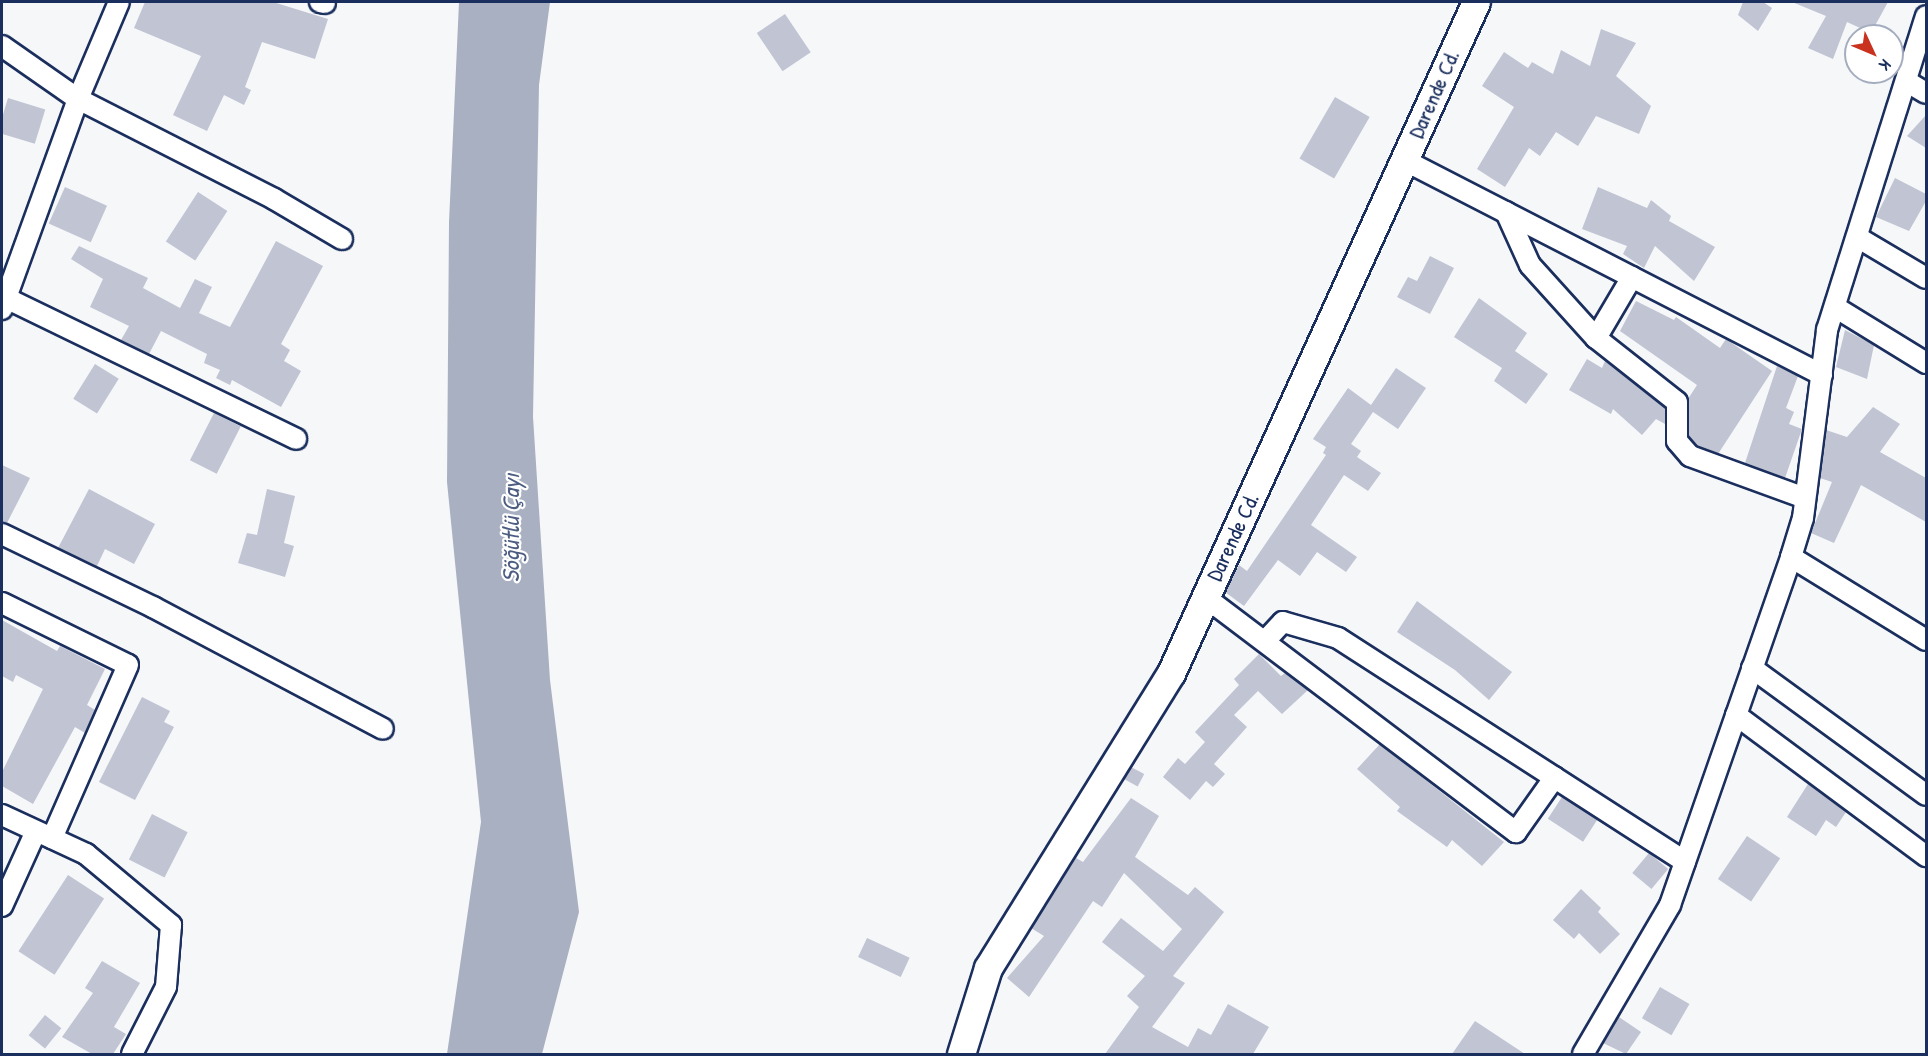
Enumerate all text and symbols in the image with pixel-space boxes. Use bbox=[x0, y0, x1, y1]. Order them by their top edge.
north arrow bbox=[1844, 24, 1904, 84]
street label: Darende Cd. bbox=[1403, 46, 1465, 142]
text: K bbox=[1875, 54, 1896, 76]
water label: Söğütlü Çayı bbox=[497, 474, 525, 582]
street label: Darende Cd. bbox=[1201, 489, 1265, 585]

